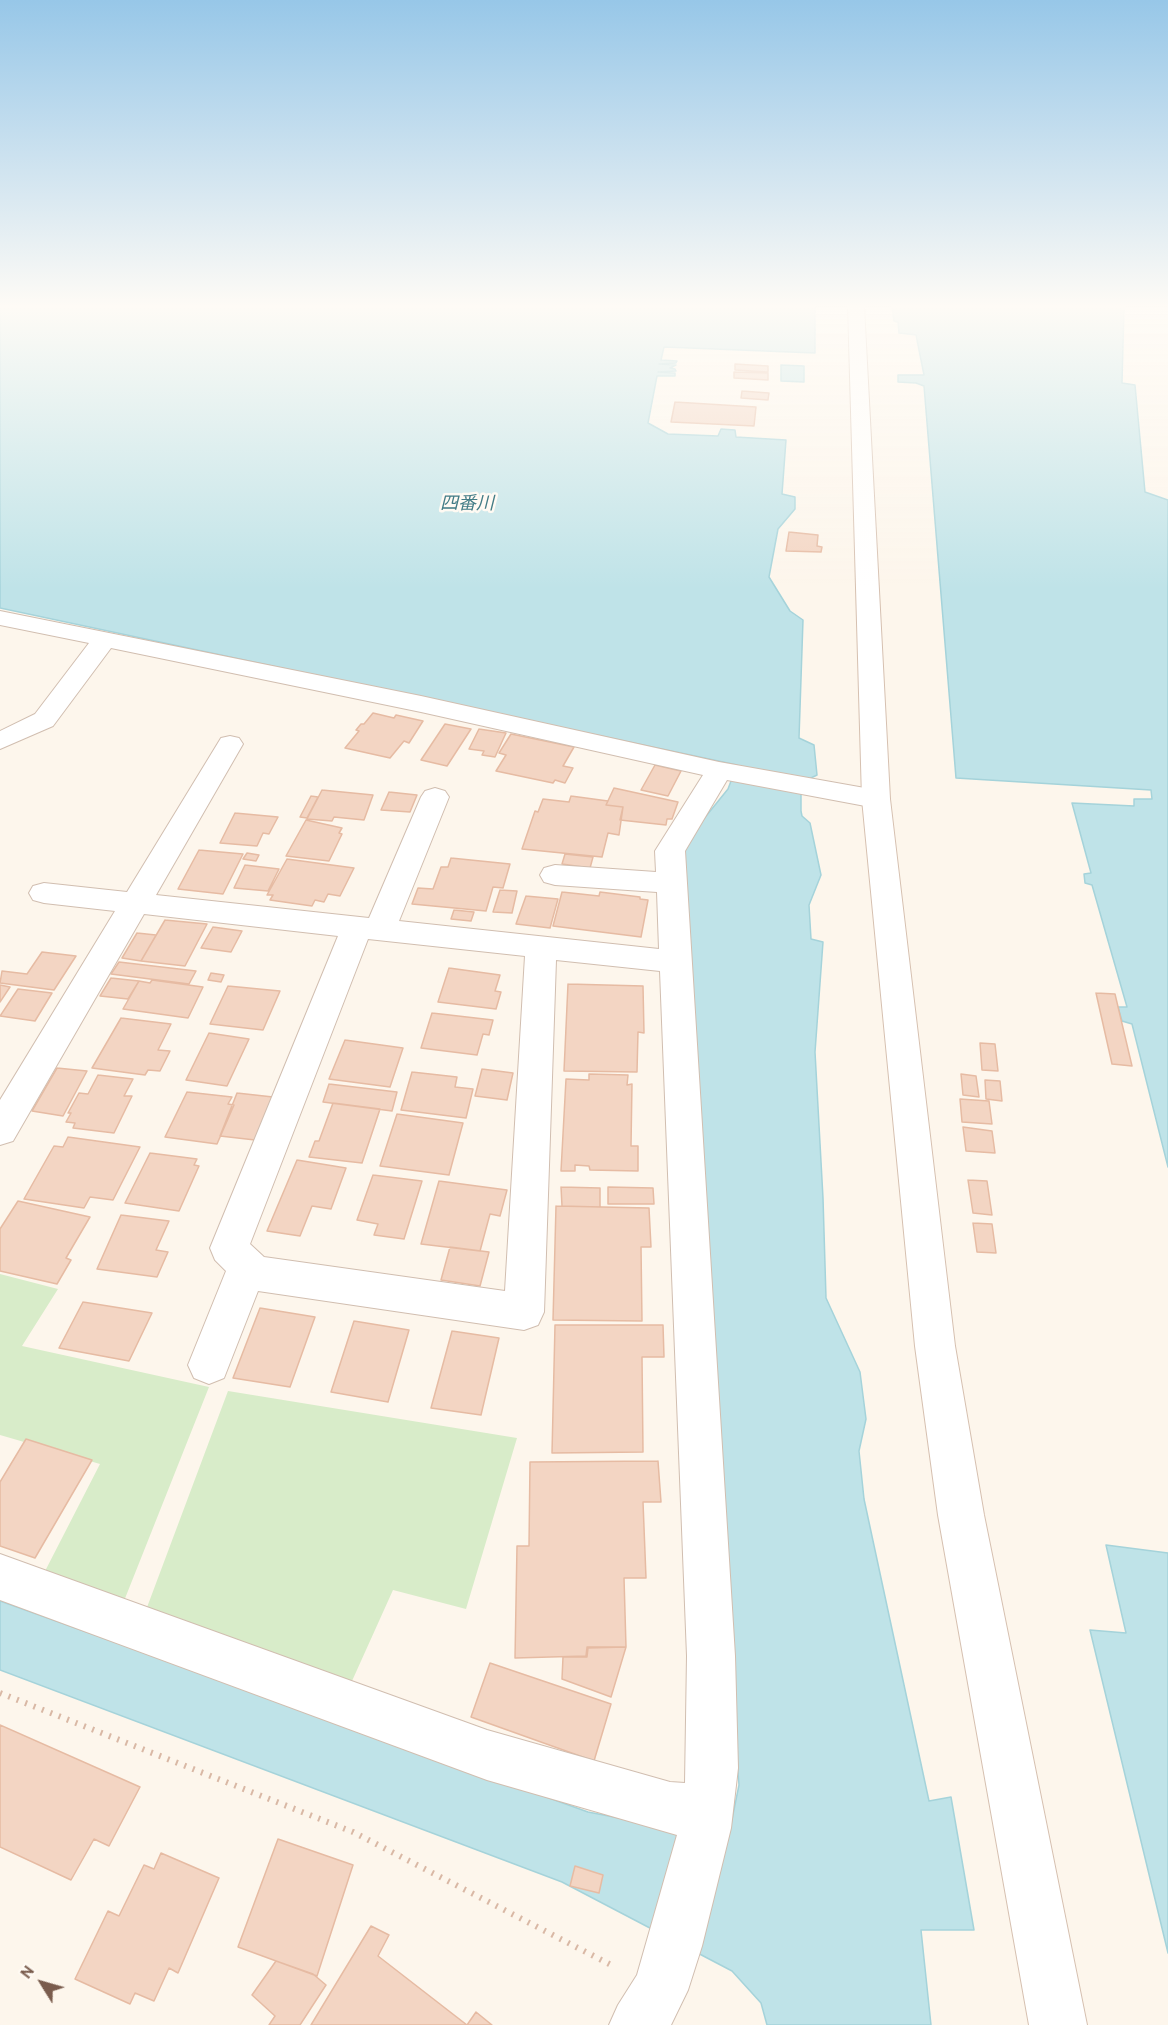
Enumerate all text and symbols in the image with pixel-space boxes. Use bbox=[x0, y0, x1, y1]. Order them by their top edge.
water label: 四番川 bbox=[440, 493, 494, 515]
north arrow bbox=[12, 1953, 72, 2013]
text: N bbox=[16, 1962, 38, 1982]

